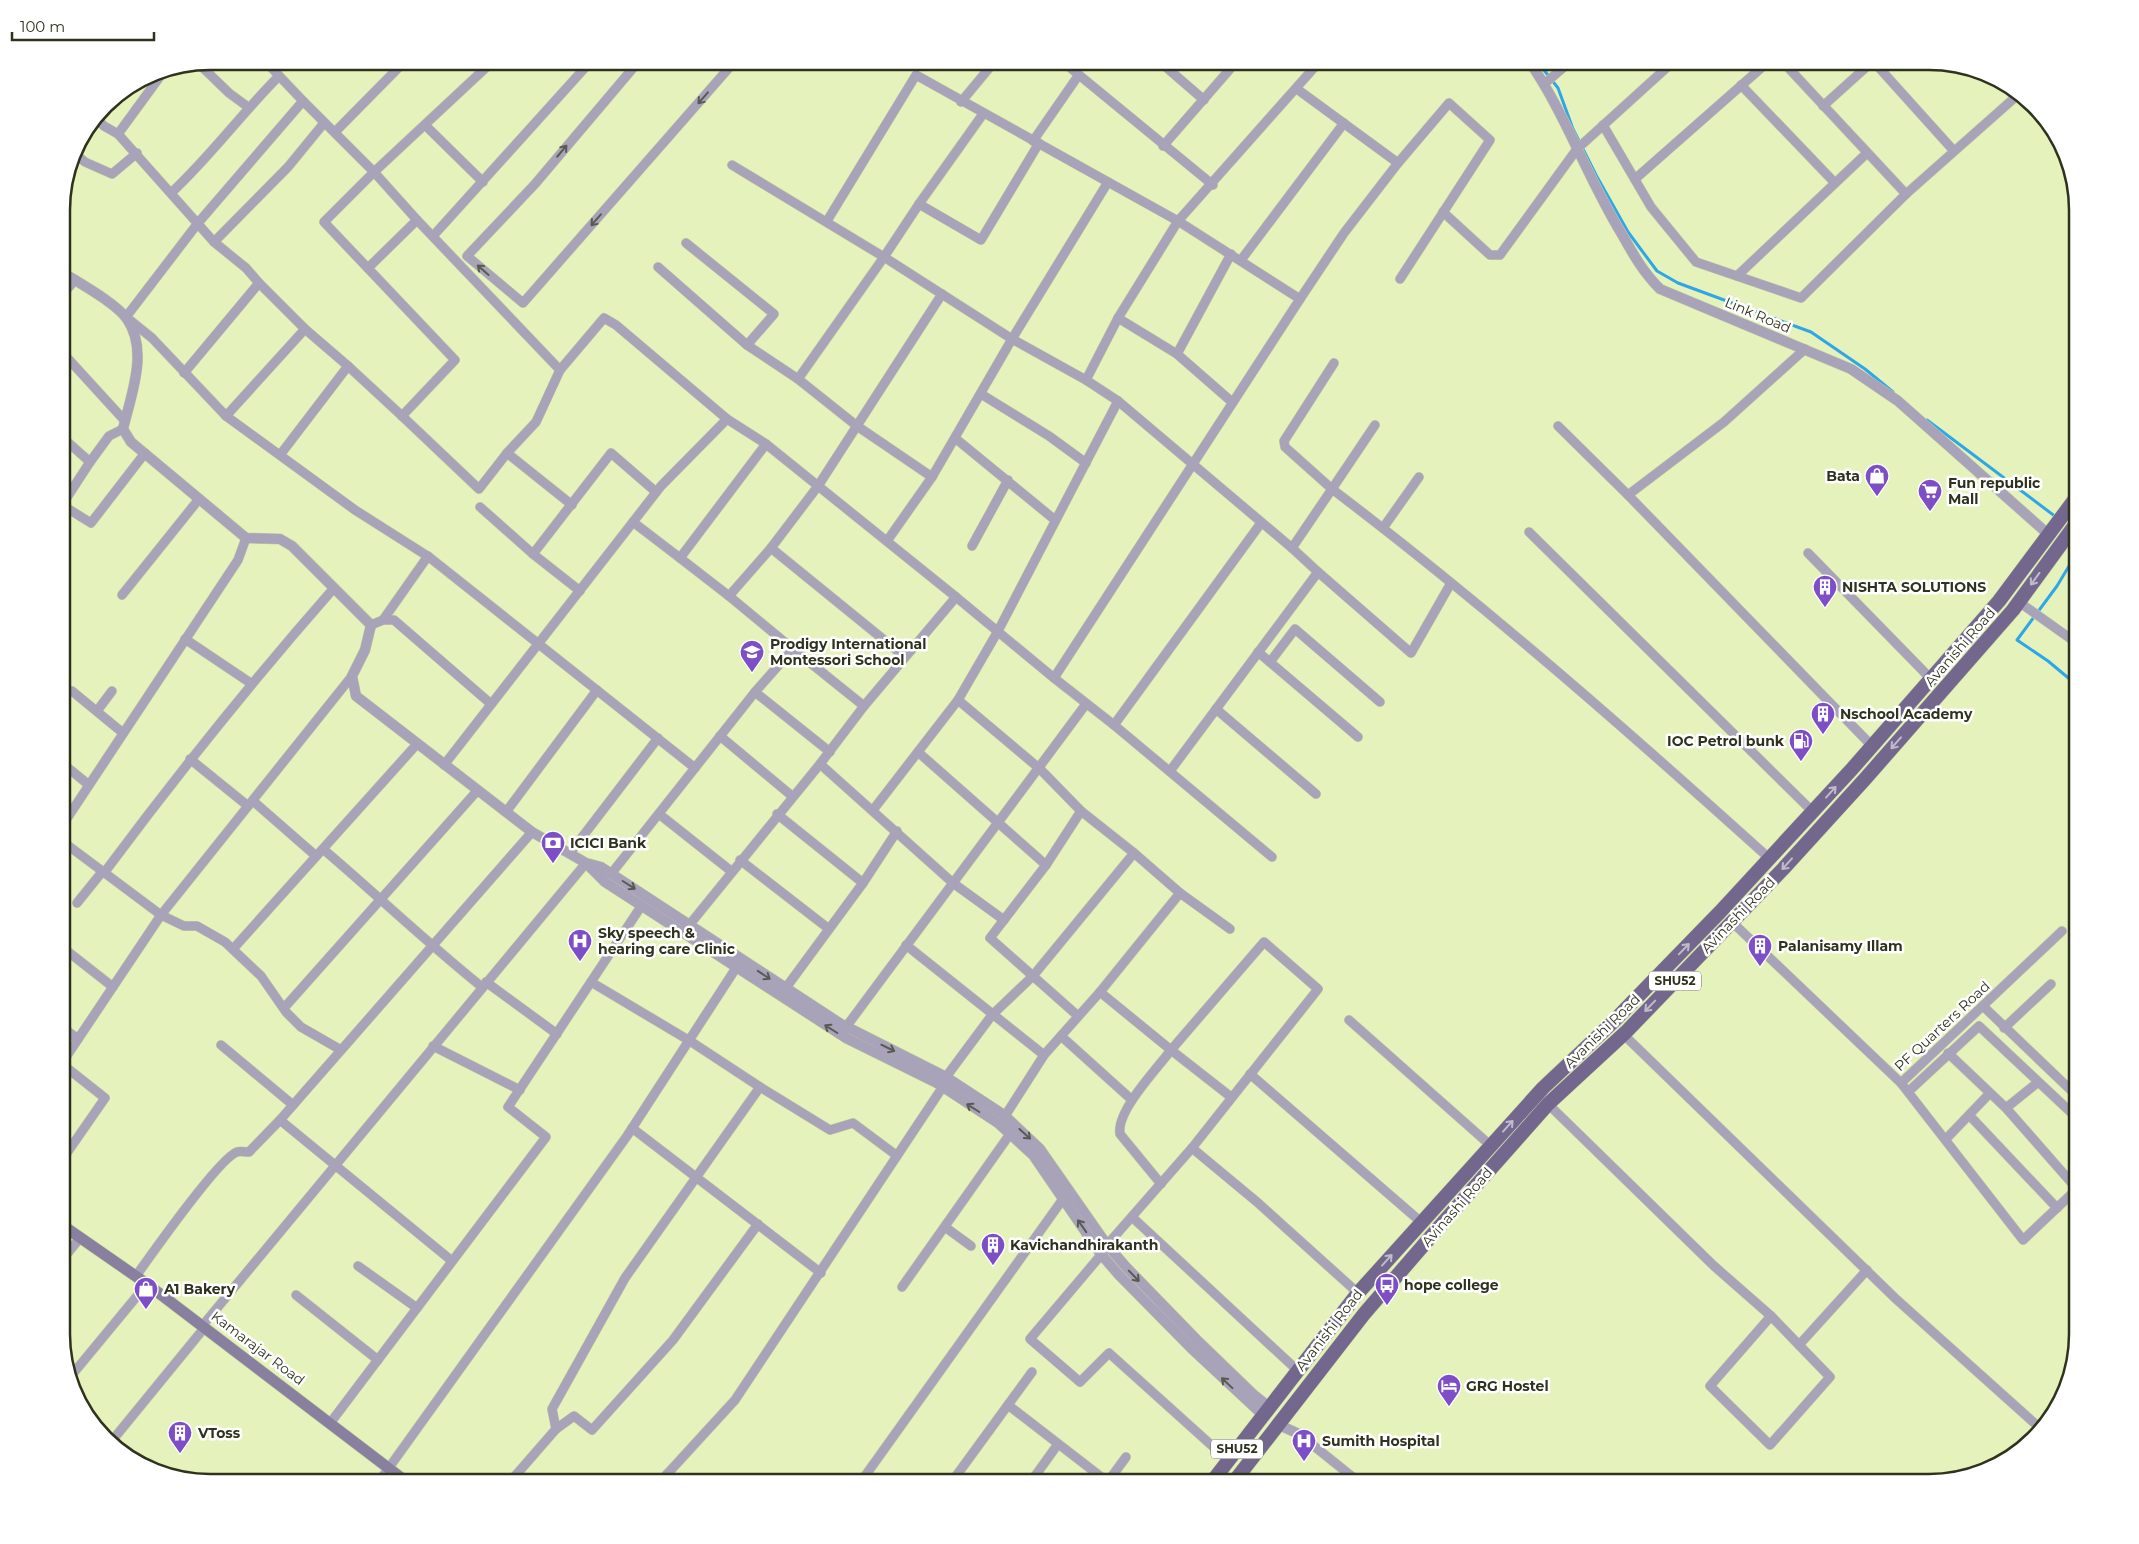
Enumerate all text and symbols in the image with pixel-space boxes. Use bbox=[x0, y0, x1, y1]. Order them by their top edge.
scale bar bbox=[12, 10, 155, 42]
text: 100 m bbox=[20, 17, 65, 36]
one-way arrow bbox=[697, 92, 709, 105]
one-way arrow bbox=[557, 145, 568, 158]
one-way arrow bbox=[590, 214, 601, 227]
one-way arrow bbox=[477, 264, 490, 275]
street label: Link Road bbox=[1722, 293, 1794, 337]
shop icon: Bata bbox=[1864, 463, 1890, 497]
place label: Bata bbox=[1826, 467, 1860, 485]
place label: Fun republic Mall bbox=[1948, 474, 2041, 508]
supermarket icon: Fun republic Mall bbox=[1917, 478, 1943, 512]
one-way arrow bbox=[2030, 572, 2040, 586]
building icon: NISHTA SOLUTIONS bbox=[1812, 574, 1838, 608]
place label: NISHTA SOLUTIONS bbox=[1842, 578, 1986, 596]
street label: Avanishi Road bbox=[1921, 604, 1999, 690]
place label: Prodigy International Montessori School bbox=[770, 635, 926, 669]
school or university icon: Prodigy International Montessori School bbox=[739, 639, 765, 673]
building icon: Nschool Academy bbox=[1810, 701, 1836, 735]
place label: Nschool Academy bbox=[1840, 705, 1973, 723]
fuel station icon: IOC Petrol bunk bbox=[1788, 728, 1814, 762]
place label: IOC Petrol bunk bbox=[1667, 732, 1785, 750]
one-way arrow bbox=[1890, 737, 1902, 750]
one-way arrow bbox=[1825, 785, 1837, 798]
bank icon: ICICI Bank bbox=[540, 830, 566, 864]
place label: ICICI Bank bbox=[570, 834, 647, 852]
one-way arrow bbox=[1781, 857, 1793, 870]
street label: Avinashi Road bbox=[1697, 873, 1779, 957]
one-way arrow bbox=[621, 880, 635, 890]
place label: Sky speech & hearing care Clinic bbox=[598, 924, 736, 958]
hospital icon: Sky speech & hearing care Clinic bbox=[567, 928, 593, 962]
building icon: Palanisamy Illam bbox=[1747, 933, 1773, 967]
place label: Palanisamy Illam bbox=[1778, 937, 1903, 955]
one-way arrow bbox=[1678, 942, 1690, 955]
one-way arrow bbox=[757, 970, 771, 980]
road number: SHU52 bbox=[1649, 971, 1701, 990]
street label: PF Quarters Road bbox=[1890, 977, 1994, 1075]
street label: Avanishi Road bbox=[1560, 990, 1644, 1072]
one-way arrow bbox=[1645, 1000, 1657, 1012]
one-way arrow bbox=[824, 1024, 838, 1035]
one-way arrow bbox=[880, 1044, 895, 1053]
one-way arrow bbox=[966, 1102, 980, 1113]
one-way arrow bbox=[1502, 1119, 1513, 1132]
one-way arrow bbox=[1018, 1128, 1031, 1140]
street label: Avinashi Road bbox=[1418, 1164, 1496, 1250]
one-way arrow bbox=[1077, 1219, 1087, 1233]
building icon: Kavichandhirakanth bbox=[980, 1232, 1006, 1266]
place label: Kavichandhirakanth bbox=[1010, 1236, 1158, 1254]
one-way arrow bbox=[1382, 1253, 1393, 1266]
one-way arrow bbox=[1128, 1270, 1140, 1282]
bus stop icon: hope college bbox=[1374, 1272, 1400, 1306]
shop icon: A1 Bakery bbox=[133, 1276, 159, 1310]
place label: hope college bbox=[1404, 1276, 1499, 1294]
place label: A1 Bakery bbox=[163, 1280, 236, 1298]
street label: Avanishi Road bbox=[1291, 1286, 1367, 1374]
street label: Kamarajar Road bbox=[208, 1307, 308, 1389]
hotel icon: GRG Hostel bbox=[1436, 1373, 1462, 1407]
one-way arrow bbox=[1221, 1377, 1234, 1389]
place label: GRG Hostel bbox=[1466, 1377, 1549, 1395]
building icon: VToss bbox=[167, 1420, 193, 1454]
place label: VToss bbox=[197, 1424, 241, 1442]
hospital icon: Sumith Hospital bbox=[1291, 1428, 1317, 1462]
place label: Sumith Hospital bbox=[1322, 1432, 1440, 1450]
road number: SHU52 bbox=[1211, 1440, 1263, 1458]

